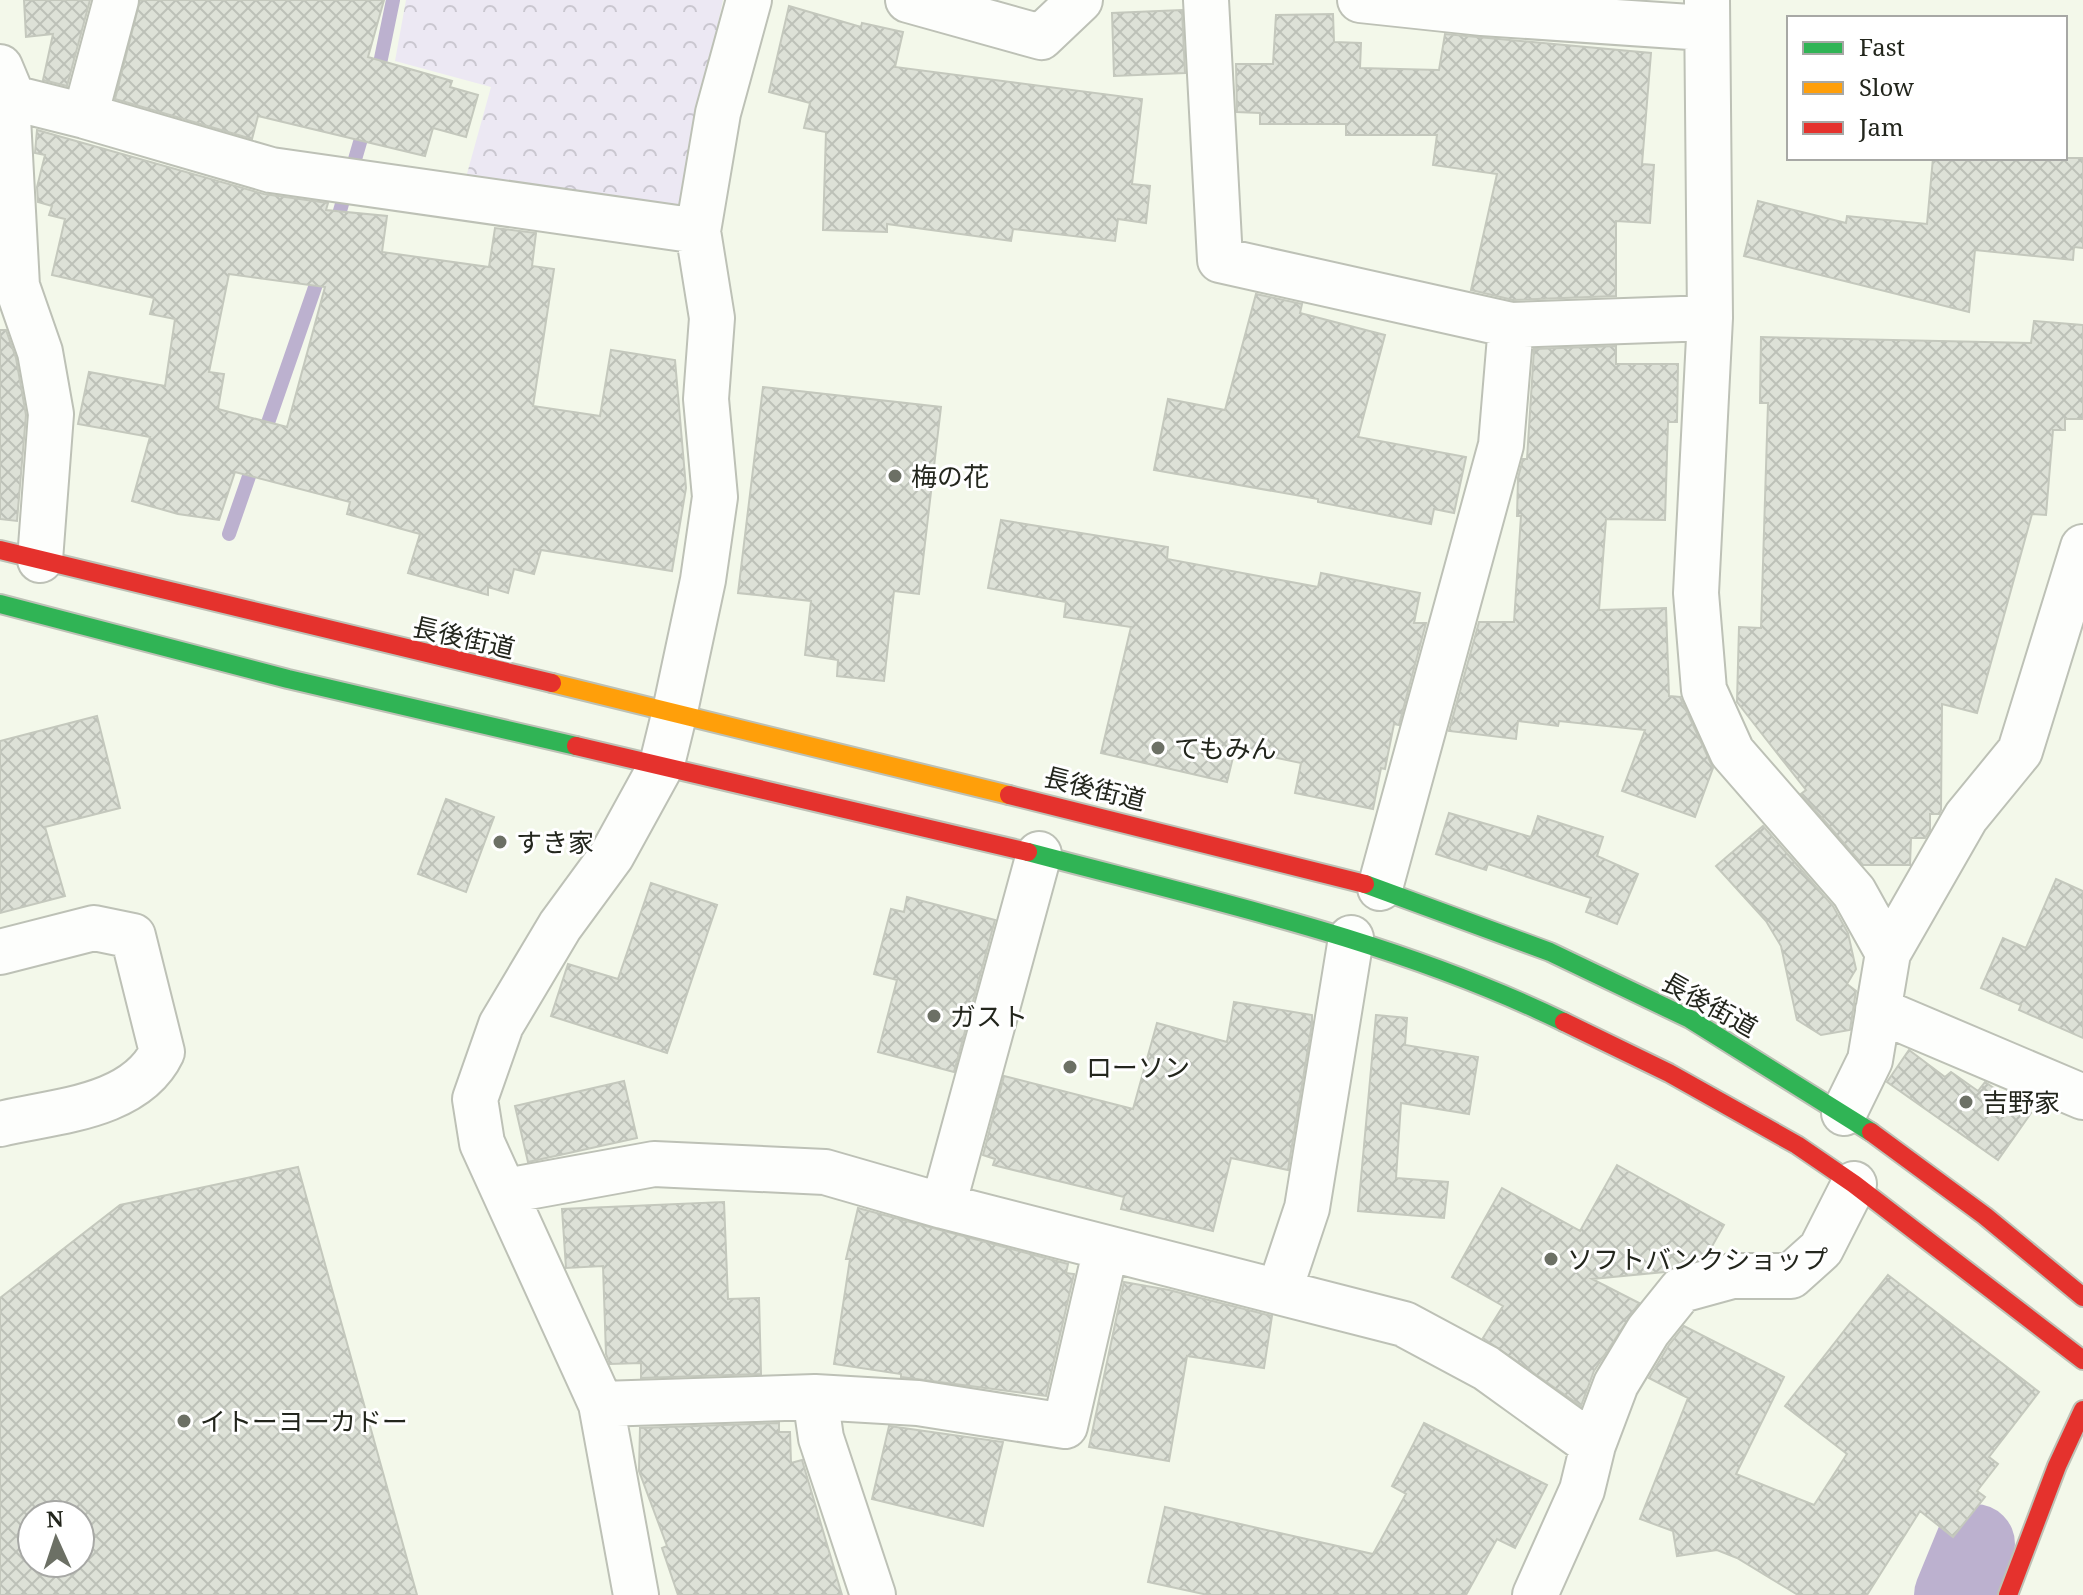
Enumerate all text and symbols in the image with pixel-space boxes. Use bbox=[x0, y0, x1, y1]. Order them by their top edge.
legend bbox=[1787, 16, 2067, 160]
text: Fast bbox=[1859, 30, 1905, 63]
text: Slow bbox=[1859, 70, 1914, 103]
text: Jam bbox=[1858, 110, 1904, 143]
place label: 梅の花 bbox=[911, 458, 989, 494]
marker: 梅の花 bbox=[886, 467, 904, 485]
street label: 長後街道 bbox=[409, 608, 519, 666]
place label: てもみん bbox=[1174, 730, 1277, 766]
marker: てもみん bbox=[1149, 739, 1167, 757]
street label: 長後街道 bbox=[1040, 758, 1150, 818]
place label: すき家 bbox=[516, 824, 594, 860]
marker: すき家 bbox=[491, 833, 509, 851]
street label: 長後街道 bbox=[1656, 963, 1764, 1045]
place label: ガスト bbox=[950, 998, 1028, 1034]
marker: ガスト bbox=[925, 1007, 943, 1025]
place label: ローソン bbox=[1086, 1049, 1190, 1085]
marker: ローソン bbox=[1061, 1058, 1079, 1076]
place label: 吉野家 bbox=[1982, 1084, 2060, 1120]
marker: 吉野家 bbox=[1957, 1093, 1975, 1111]
place label: ソフトバンクショップ bbox=[1567, 1241, 1828, 1277]
marker: ソフトバンクショップ bbox=[1542, 1250, 1560, 1268]
place label: イトーヨーカドー bbox=[200, 1403, 408, 1439]
marker: イトーヨーカドー bbox=[175, 1412, 193, 1430]
north arrow bbox=[16, 1499, 96, 1579]
text: N bbox=[45, 1503, 64, 1533]

